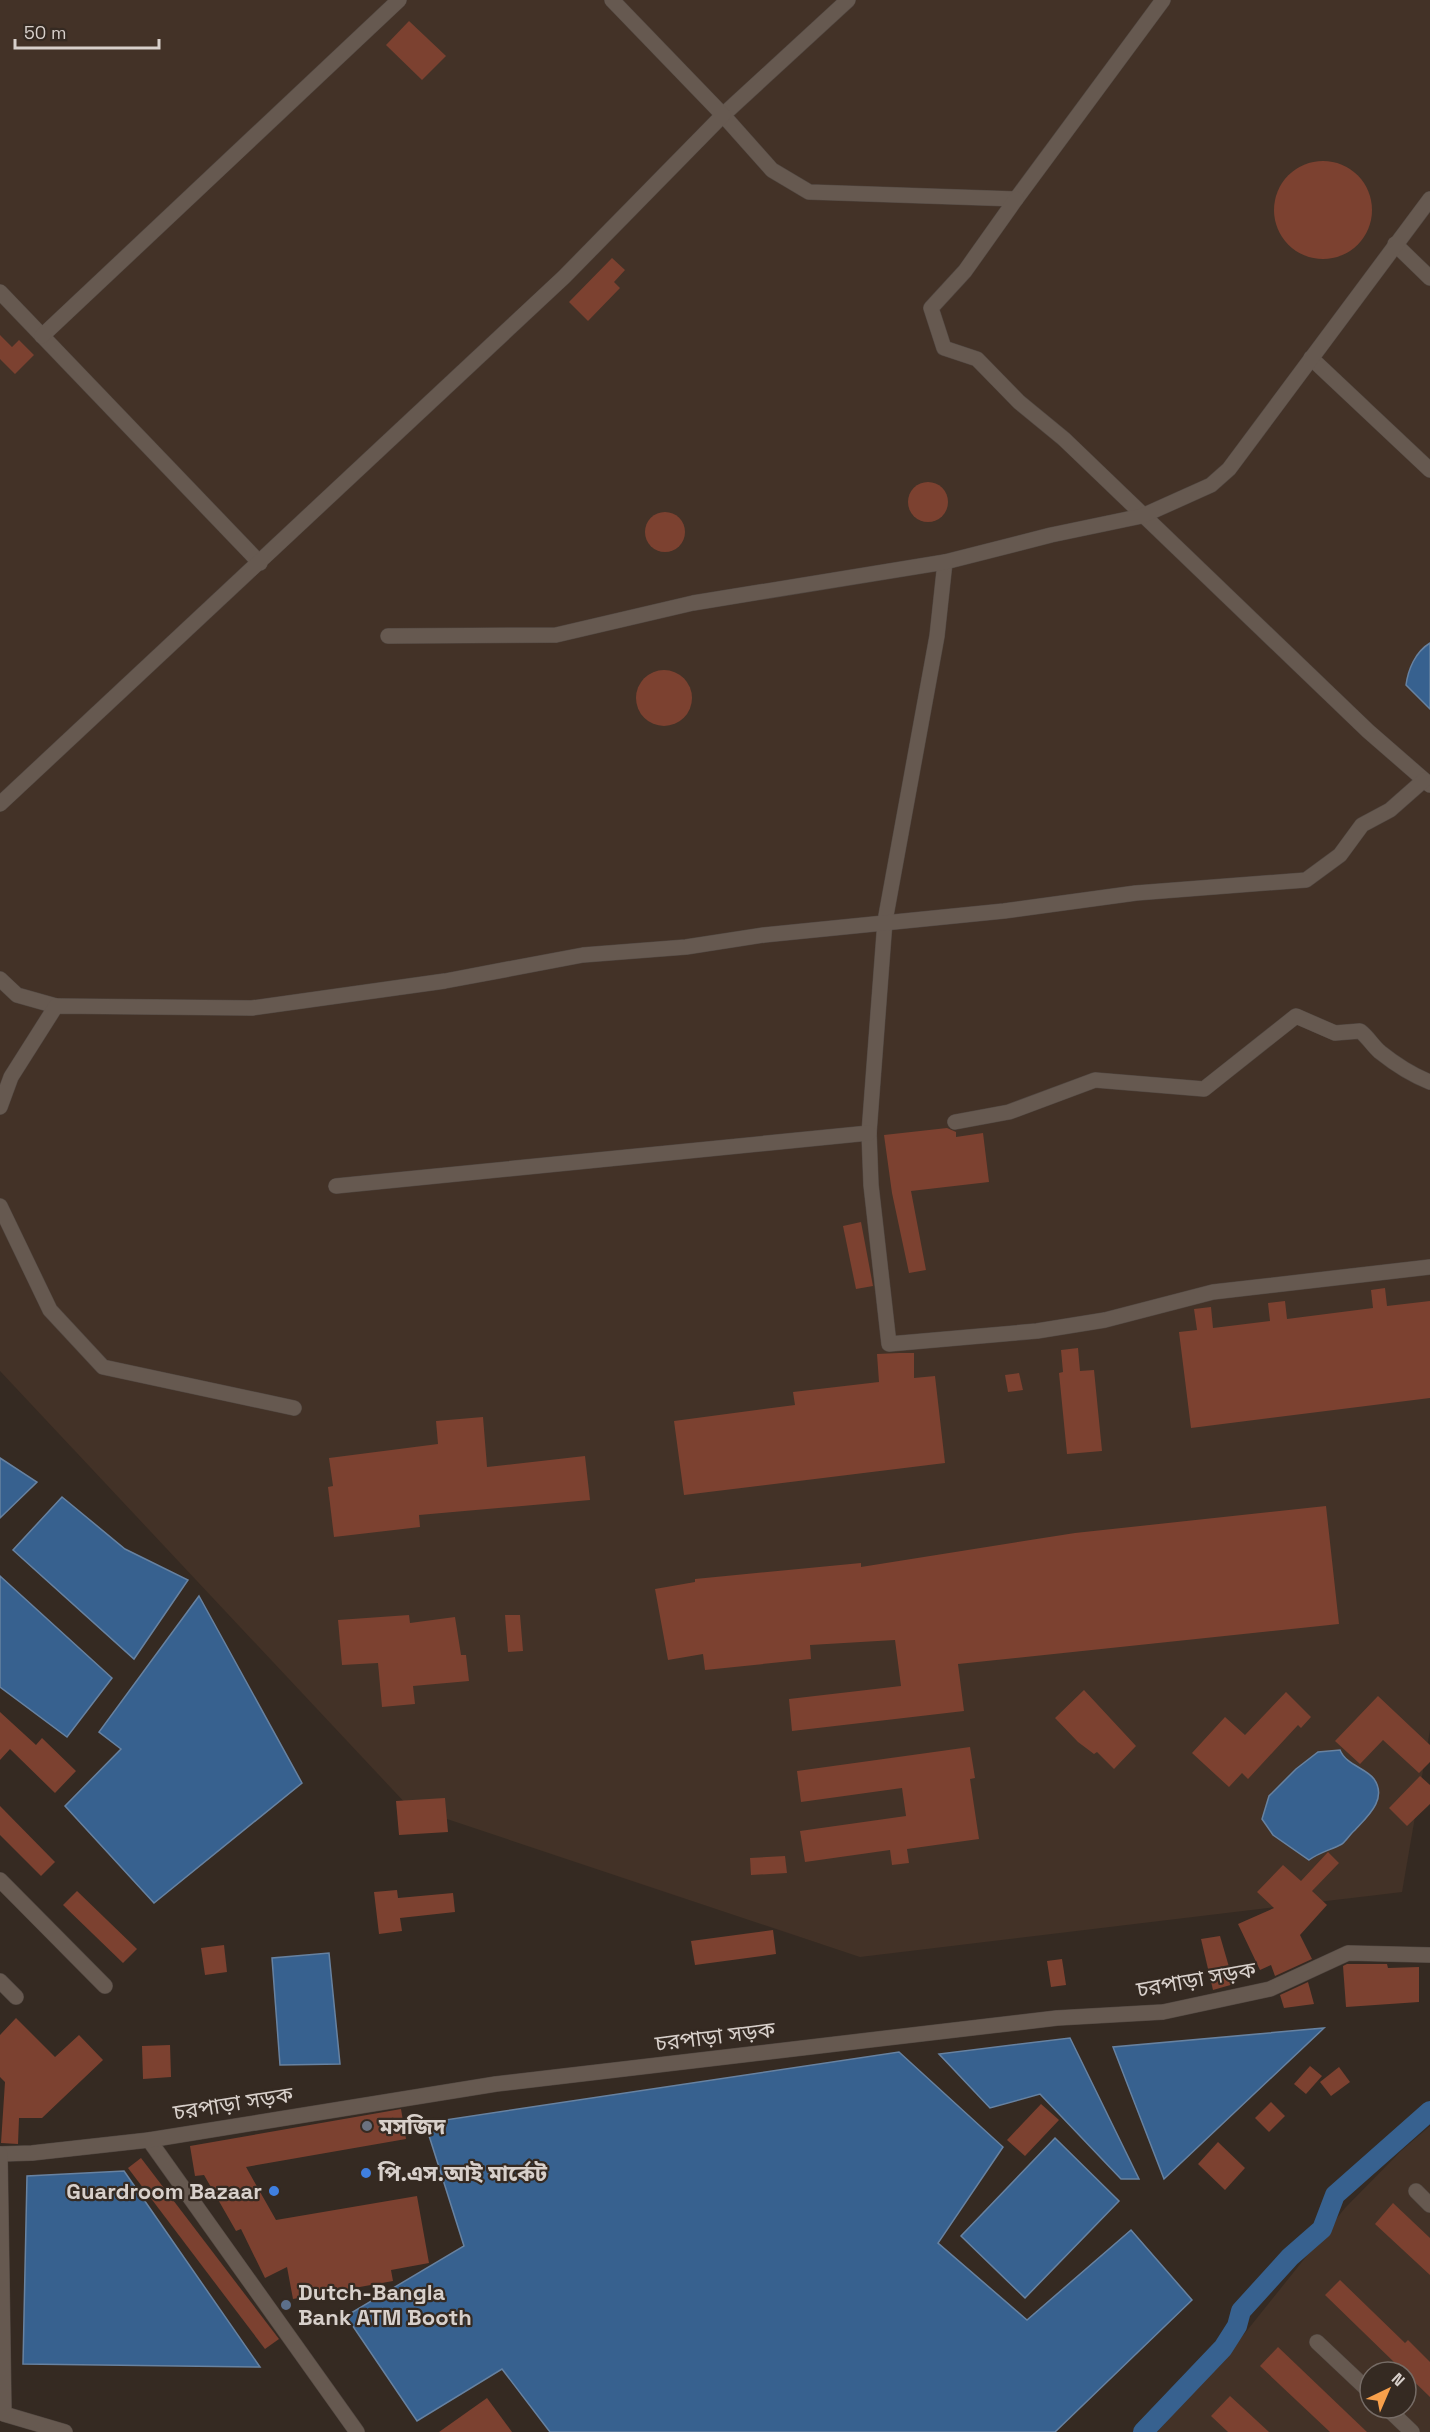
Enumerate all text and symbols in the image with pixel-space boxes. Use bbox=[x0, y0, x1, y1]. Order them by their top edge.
scale bar bbox=[15, 12, 159, 50]
text: 50 m bbox=[24, 21, 66, 44]
street label: চরপাড়া সড়ক bbox=[1133, 1955, 1258, 2003]
street label: চরপাড়া সড়ক bbox=[652, 2015, 777, 2057]
street label: চরপাড়া সড়ক bbox=[170, 2080, 295, 2126]
place label: মসজিদ bbox=[378, 2112, 446, 2140]
marker: মসজিদ bbox=[360, 2119, 374, 2133]
place label: পি.এস.আই মার্কেট bbox=[377, 2159, 548, 2187]
marker: পি.এস.আই মার্কেট bbox=[359, 2166, 373, 2180]
place label: Guardroom Bazaar bbox=[66, 2177, 262, 2205]
marker: Guardroom Bazaar bbox=[267, 2184, 281, 2198]
place label: Dutch-Bangla Bank ATM Booth bbox=[298, 2278, 472, 2331]
marker: Dutch-Bangla Bank ATM Booth bbox=[279, 2298, 293, 2312]
north arrow bbox=[1358, 2360, 1418, 2420]
text: N bbox=[1387, 2368, 1409, 2391]

